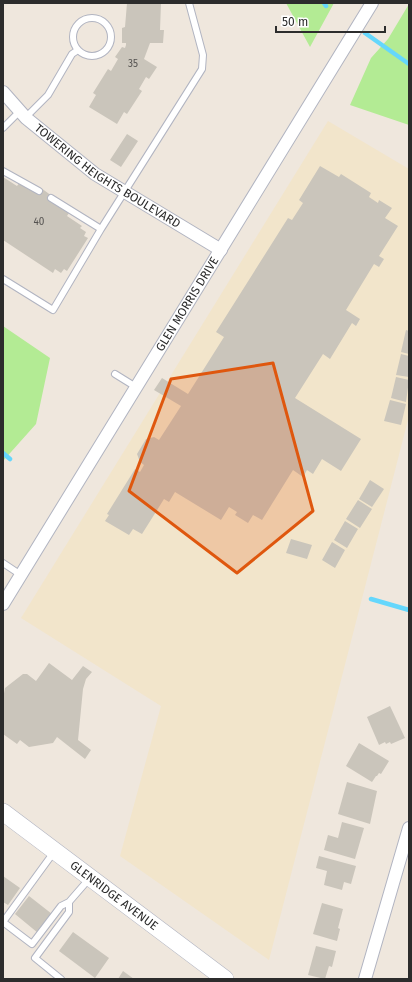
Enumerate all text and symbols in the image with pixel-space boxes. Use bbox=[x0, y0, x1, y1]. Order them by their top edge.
scale bar bbox=[276, 8, 385, 34]
text: 50 m bbox=[282, 15, 308, 29]
house number: 35 bbox=[128, 58, 138, 70]
street label: TOWERING HEIGHTS BOULEVARD bbox=[32, 121, 183, 231]
house number: 40 bbox=[34, 216, 45, 228]
street label: GLEN MORRIS DRIVE bbox=[153, 254, 221, 354]
street label: GLENRIDGE AVENUE bbox=[67, 858, 161, 933]

